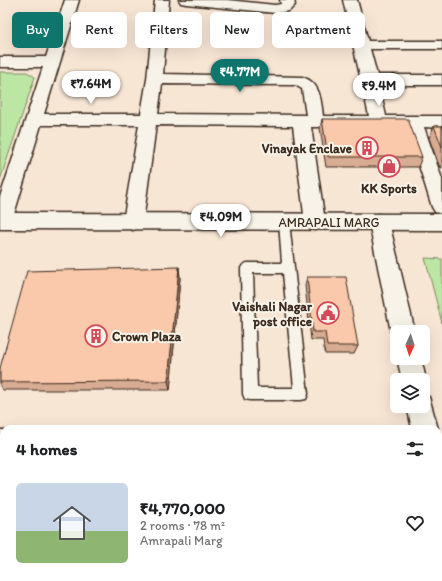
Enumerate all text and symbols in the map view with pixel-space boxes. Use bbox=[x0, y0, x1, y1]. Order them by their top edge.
chip: Buy bbox=[12, 12, 63, 48]
chip: Rent bbox=[71, 12, 127, 48]
chip: Filters bbox=[135, 12, 202, 48]
chip: New bbox=[210, 12, 264, 48]
chip: Apartment bbox=[272, 12, 365, 48]
pin: ₹4.77M bbox=[207, 59, 273, 93]
text: ₹4.77M bbox=[220, 64, 260, 79]
pin: ₹7.64M bbox=[58, 71, 124, 105]
pin: ₹9.4M bbox=[351, 73, 407, 107]
text: ₹7.64M bbox=[71, 76, 111, 91]
text: ₹9.4M bbox=[362, 78, 396, 93]
building icon: Vinayak Enclave bbox=[354, 135, 380, 161]
place label: Vinayak Enclave bbox=[262, 141, 352, 157]
shop icon: KK Sports bbox=[376, 153, 402, 179]
place label: KK Sports bbox=[361, 181, 417, 197]
pin: ₹4.09M bbox=[188, 204, 254, 238]
text: ₹4.09M bbox=[200, 209, 242, 224]
street label: AMRAPALI MARG bbox=[279, 215, 380, 230]
place label: Vaishali Nagar post office bbox=[232, 299, 313, 330]
public building icon: Vaishali Nagar post office bbox=[315, 300, 341, 326]
building icon: Crown Plaza bbox=[83, 323, 109, 349]
north arrow bbox=[390, 325, 430, 365]
map controls bbox=[390, 325, 430, 413]
place label: Crown Plaza bbox=[112, 329, 182, 344]
button: layers bbox=[390, 373, 430, 413]
icon: filters bbox=[404, 438, 426, 460]
text: 4 homes bbox=[16, 439, 77, 459]
text: ₹4,770,000 bbox=[140, 498, 225, 518]
icon: home bbox=[48, 499, 96, 547]
icon: heart bbox=[404, 512, 426, 534]
text: 2 rooms · 78 m² bbox=[140, 518, 225, 533]
text: Amrapali Marg bbox=[140, 533, 223, 548]

